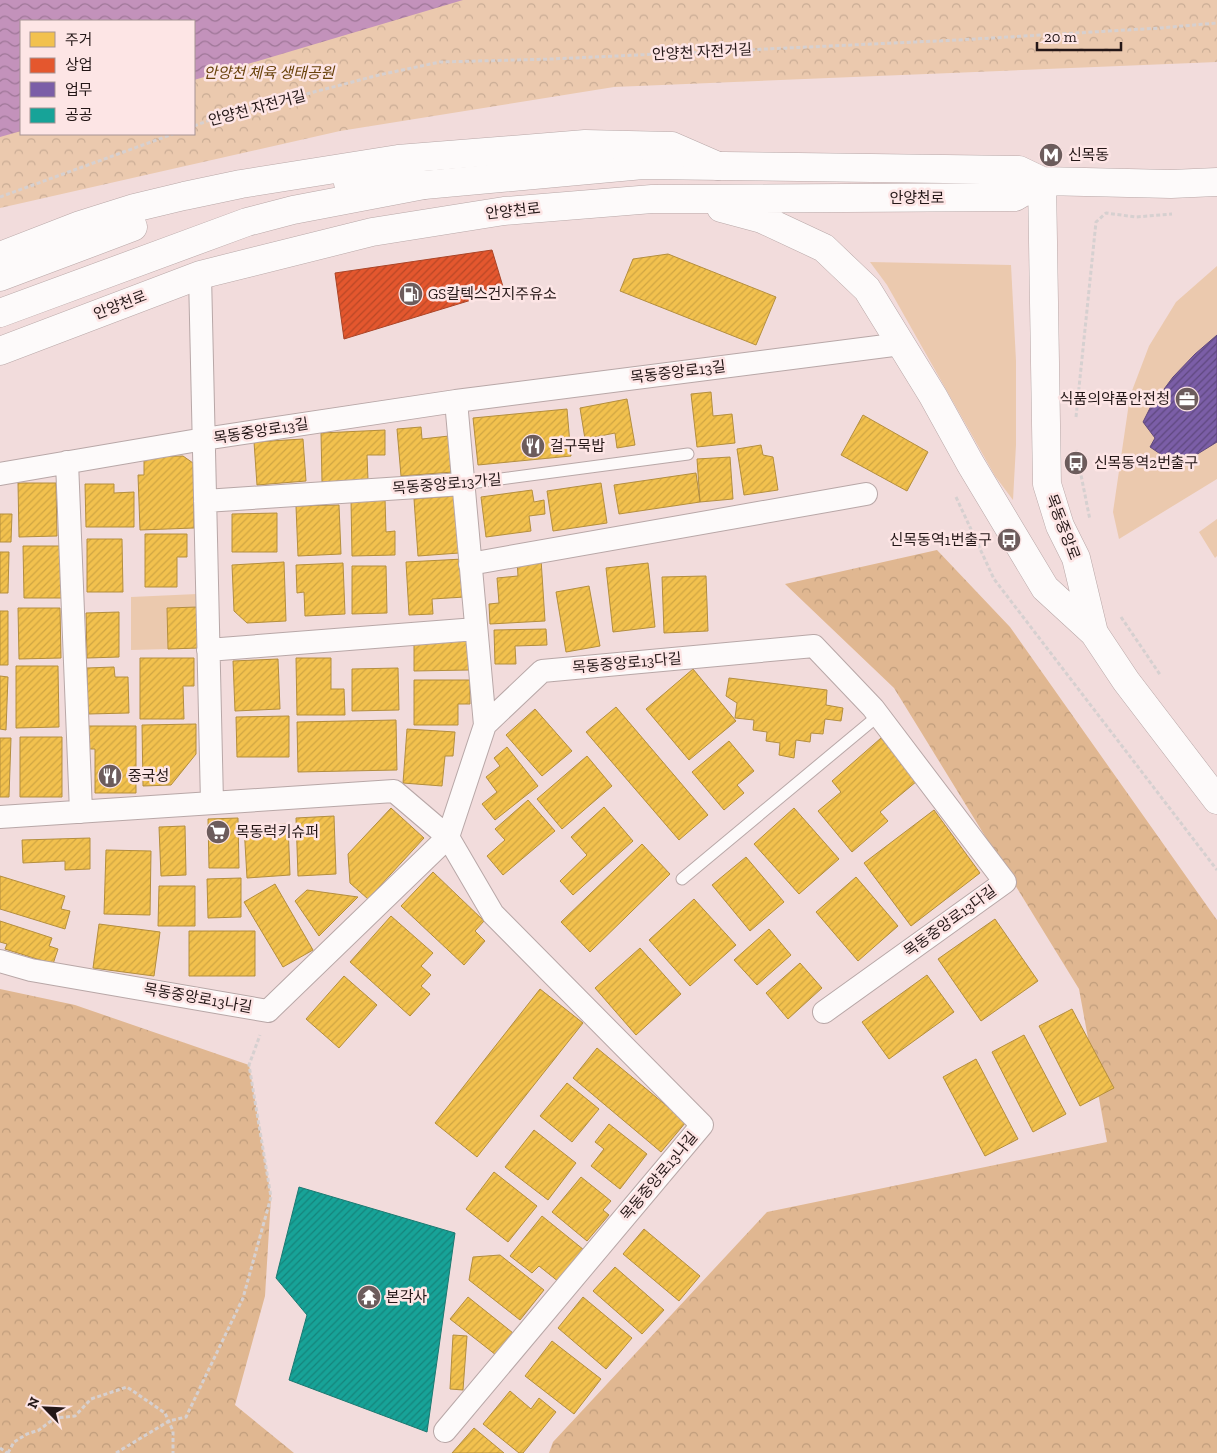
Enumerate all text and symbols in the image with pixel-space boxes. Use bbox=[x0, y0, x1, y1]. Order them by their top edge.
legend bbox=[20, 20, 195, 135]
scale bar bbox=[1037, 20, 1121, 52]
text: 20 m bbox=[1044, 28, 1077, 46]
text: 주거 bbox=[65, 31, 93, 49]
street label: 안양천 자전거길 bbox=[652, 40, 752, 64]
text: 상업 bbox=[65, 56, 93, 74]
park label: 안양천 체육 생태공원 bbox=[204, 64, 336, 82]
text: 업무 bbox=[65, 81, 93, 99]
street label: 안양천 자전거길 bbox=[206, 86, 308, 130]
text: 공공 bbox=[65, 106, 93, 124]
metro station icon: 신목동 bbox=[1038, 142, 1064, 168]
place label: 신목동 bbox=[1068, 146, 1109, 164]
street label: 안양천로 bbox=[889, 189, 945, 207]
street label: 안양천로 bbox=[485, 199, 541, 223]
fuel station icon: GS칼텍스건지주유소 bbox=[398, 281, 424, 307]
place label: GS칼텍스건지주유소 bbox=[428, 285, 557, 303]
street label: 안양천로 bbox=[91, 287, 149, 323]
street label: 목동중앙로13길 bbox=[629, 357, 727, 387]
office icon: 식품의약품안전청 bbox=[1174, 386, 1200, 412]
place label: 식품의약품안전청 bbox=[1060, 390, 1170, 408]
street label: 목동중앙로13길 bbox=[212, 415, 310, 447]
restaurant icon: 걸구묵밥 bbox=[520, 433, 546, 459]
place label: 걸구묵밥 bbox=[550, 437, 605, 455]
bus stop icon: 신목동역2번출구 bbox=[1063, 450, 1089, 476]
place label: 신목동역2번출구 bbox=[1094, 454, 1198, 472]
street label: 목동중앙로13가길 bbox=[392, 470, 502, 498]
street label: 목동중앙로 bbox=[1042, 492, 1084, 562]
bus stop icon: 신목동역1번출구 bbox=[996, 527, 1022, 553]
place label: 신목동역1번출구 bbox=[890, 531, 992, 549]
street label: 목동중앙로13다길 bbox=[572, 649, 682, 677]
restaurant icon: 중국성 bbox=[97, 763, 123, 789]
place label: 중국성 bbox=[128, 767, 169, 785]
supermarket icon: 목동럭키슈퍼 bbox=[205, 819, 231, 845]
place label: 목동럭키슈퍼 bbox=[236, 823, 319, 841]
street label: 목동중앙로13다길 bbox=[900, 881, 1000, 961]
street label: 목동중앙로13나길 bbox=[142, 980, 254, 1016]
street label: 목동중앙로13나길 bbox=[617, 1128, 701, 1224]
temple icon: 본각사 bbox=[356, 1284, 382, 1310]
place label: 본각사 bbox=[386, 1288, 428, 1306]
north arrow bbox=[20, 1383, 70, 1433]
text: N bbox=[24, 1394, 44, 1411]

